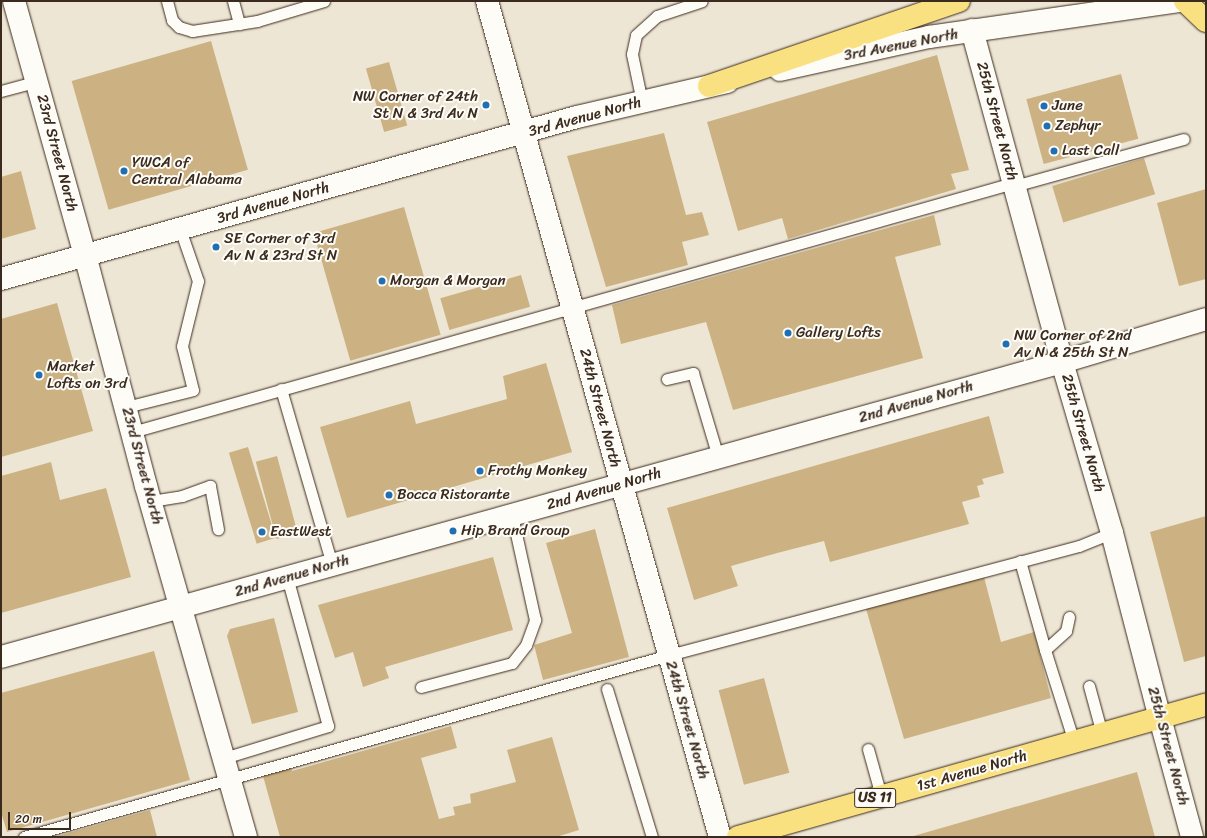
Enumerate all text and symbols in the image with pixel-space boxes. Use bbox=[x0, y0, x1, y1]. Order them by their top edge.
street label: 3rd Avenue North bbox=[842, 25, 960, 65]
street label: 25th Street North bbox=[972, 60, 1022, 182]
place label: NW Corner of 24th St N & 3rd Av N bbox=[352, 87, 478, 122]
street label: 23rd Street North bbox=[33, 92, 81, 214]
street label: 3rd Avenue North bbox=[526, 93, 644, 141]
place label: June bbox=[1052, 97, 1083, 115]
marker: NW Corner of 24th St N & 3rd Av N bbox=[481, 100, 491, 110]
marker: June bbox=[1039, 101, 1049, 111]
place label: Zephyr bbox=[1055, 117, 1100, 135]
marker: Zephyr bbox=[1042, 121, 1052, 131]
place label: Last Call bbox=[1062, 142, 1119, 160]
marker: Last Call bbox=[1049, 146, 1059, 156]
place label: YWCA of Central Alabama bbox=[132, 153, 242, 188]
marker: YWCA of Central Alabama bbox=[119, 166, 129, 176]
street label: 3rd Avenue North bbox=[215, 178, 331, 228]
place label: SE Corner of 3rd Av N & 23rd St N bbox=[224, 229, 338, 264]
marker: SE Corner of 3rd Av N & 23rd St N bbox=[211, 242, 221, 252]
place label: Morgan & Morgan bbox=[390, 272, 506, 290]
marker: Morgan & Morgan bbox=[377, 276, 387, 286]
place label: Gallery Lofts bbox=[796, 324, 881, 342]
place label: NW Corner of 2nd Av N & 25th St N bbox=[1014, 326, 1132, 361]
marker: Gallery Lofts bbox=[783, 328, 793, 338]
marker: NW Corner of 2nd Av N & 25th St N bbox=[1001, 339, 1011, 349]
street label: 24th Street North bbox=[575, 347, 625, 469]
place label: Market Lofts on 3rd bbox=[47, 357, 127, 392]
marker: Market Lofts on 3rd bbox=[34, 370, 44, 380]
street label: 25th Street North bbox=[1058, 372, 1108, 494]
street label: 2nd Avenue North bbox=[856, 377, 976, 427]
street label: 23rd Street North bbox=[118, 405, 166, 527]
place label: Frothy Monkey bbox=[488, 462, 587, 480]
street label: 2nd Avenue North bbox=[544, 464, 664, 514]
marker: Frothy Monkey bbox=[475, 466, 485, 476]
place label: Bocca Ristorante bbox=[397, 486, 511, 504]
marker: Bocca Ristorante bbox=[384, 490, 394, 500]
place label: Hip Brand Group bbox=[461, 522, 570, 540]
place label: EastWest bbox=[270, 523, 331, 541]
marker: Hip Brand Group bbox=[448, 526, 458, 536]
marker: EastWest bbox=[257, 527, 267, 537]
street label: 2nd Avenue North bbox=[232, 551, 352, 601]
street label: 24th Street North bbox=[661, 659, 713, 781]
street label: 25th Street North bbox=[1143, 685, 1193, 807]
street label: 1st Avenue North bbox=[915, 747, 1029, 795]
road number: US 11 bbox=[854, 786, 896, 810]
scale bar bbox=[10, 804, 73, 830]
text: 20 m bbox=[15, 808, 42, 830]

